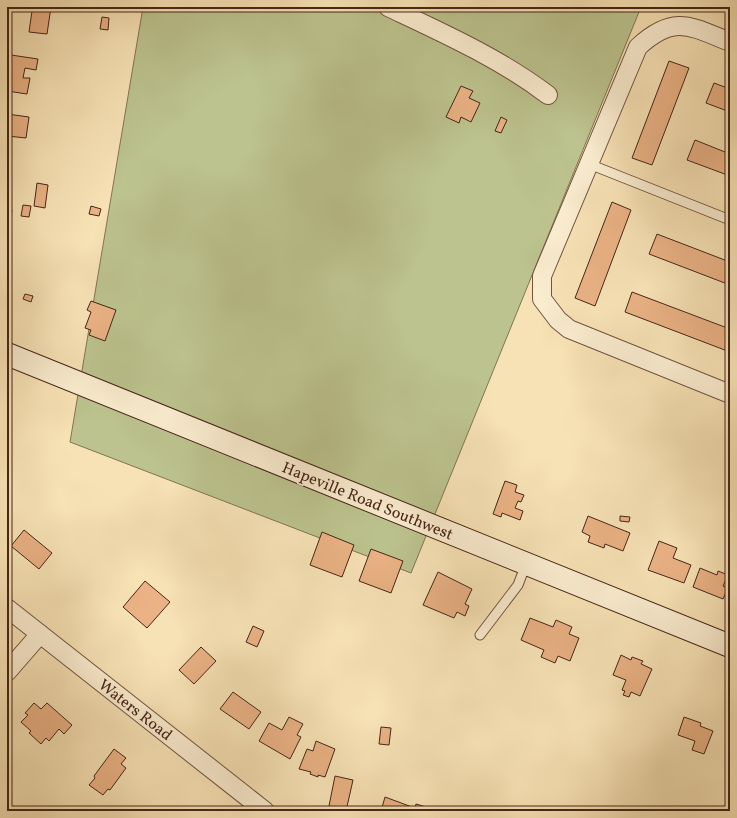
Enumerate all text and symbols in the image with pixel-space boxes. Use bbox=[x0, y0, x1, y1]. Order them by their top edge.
street label: Hapeville Road Southwest bbox=[278, 457, 456, 546]
street label: Waters Road bbox=[93, 675, 176, 747]

